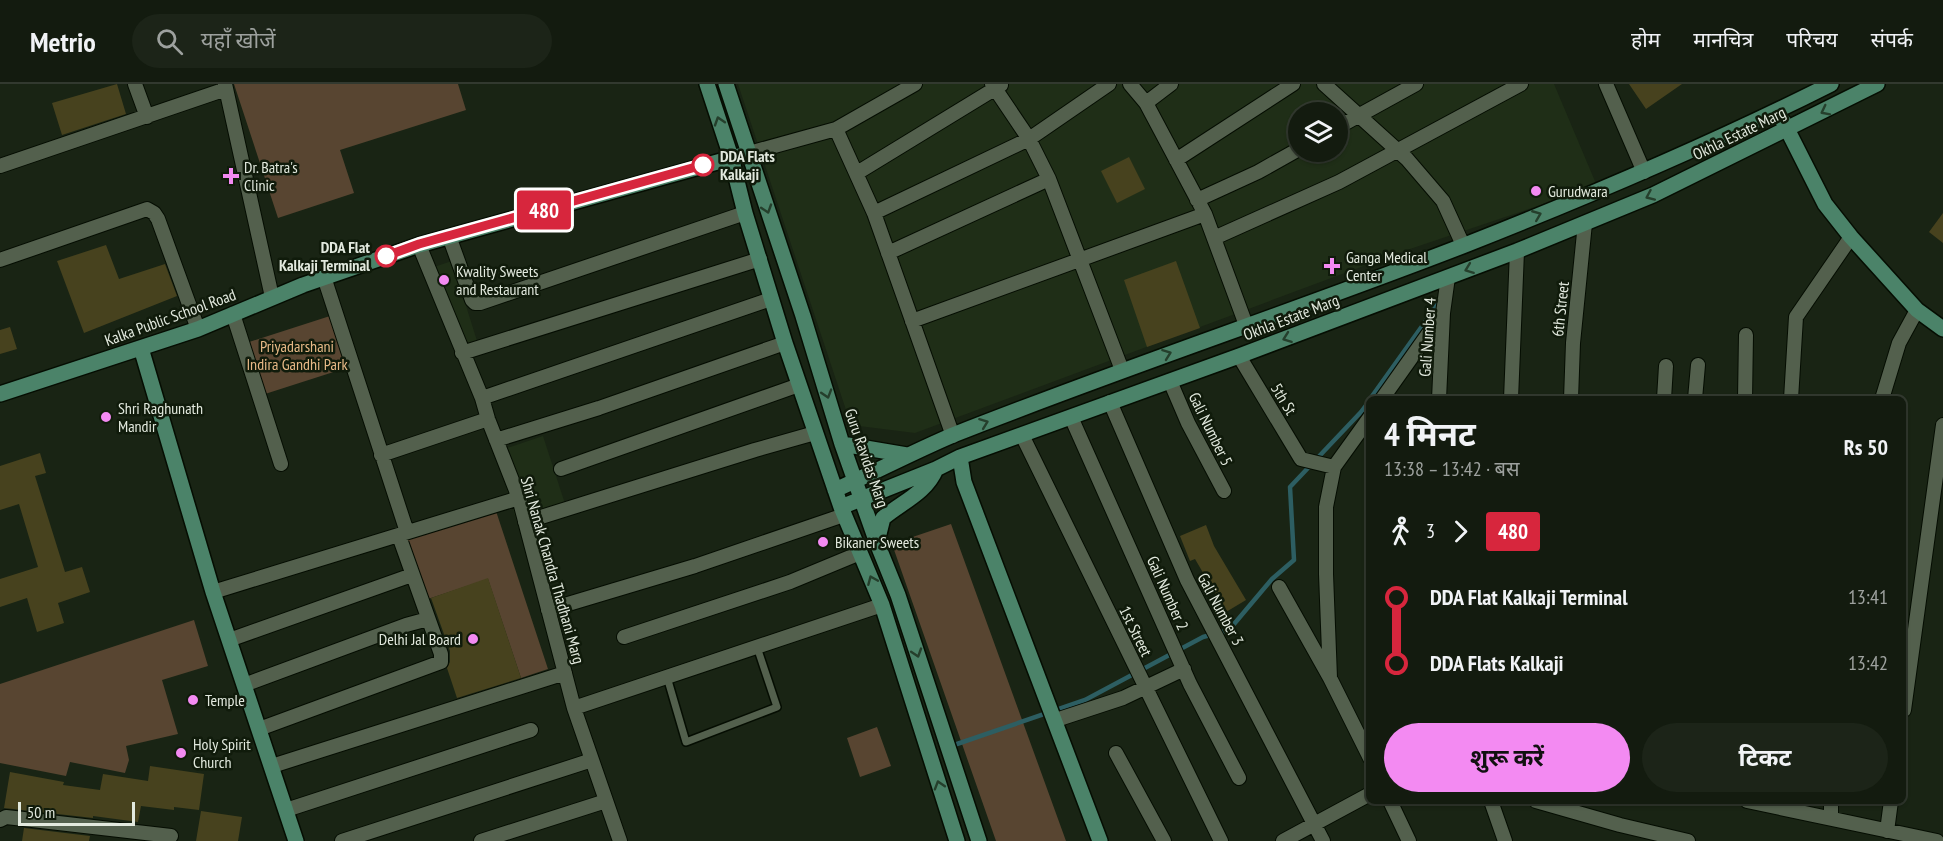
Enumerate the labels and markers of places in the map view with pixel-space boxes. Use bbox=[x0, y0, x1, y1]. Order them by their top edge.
place label: DDA Flats Kalkaji bbox=[720, 146, 775, 184]
marker: DDA Flats Kalkaji bbox=[692, 154, 714, 176]
place label: Dr. Batra's Clinic bbox=[244, 157, 298, 195]
marker: Dr. Batra's Clinic bbox=[222, 167, 240, 185]
place label: Gurudwara bbox=[1548, 181, 1608, 201]
marker: Gurudwara bbox=[1529, 184, 1543, 198]
place label: DDA Flat Kalkaji Terminal bbox=[279, 237, 370, 275]
marker: DDA Flat Kalkaji Terminal bbox=[375, 245, 397, 267]
place label: Ganga Medical Center bbox=[1346, 247, 1427, 285]
marker: Ganga Medical Center bbox=[1323, 257, 1341, 275]
place label: Kwality Sweets and Restaurant bbox=[456, 261, 539, 299]
marker: Kwality Sweets and Restaurant bbox=[437, 273, 451, 287]
place label: Shri Raghunath Mandir bbox=[118, 398, 203, 436]
marker: Shri Raghunath Mandir bbox=[99, 410, 113, 424]
place label: Bikaner Sweets bbox=[835, 532, 919, 552]
marker: Bikaner Sweets bbox=[816, 535, 830, 549]
place label: Delhi Jal Board bbox=[379, 629, 461, 649]
marker: Delhi Jal Board bbox=[466, 632, 480, 646]
place label: Temple bbox=[205, 690, 245, 710]
marker: Temple bbox=[186, 693, 200, 707]
place label: Holy Spirit Church bbox=[193, 734, 251, 772]
marker: Holy Spirit Church bbox=[174, 746, 188, 760]

